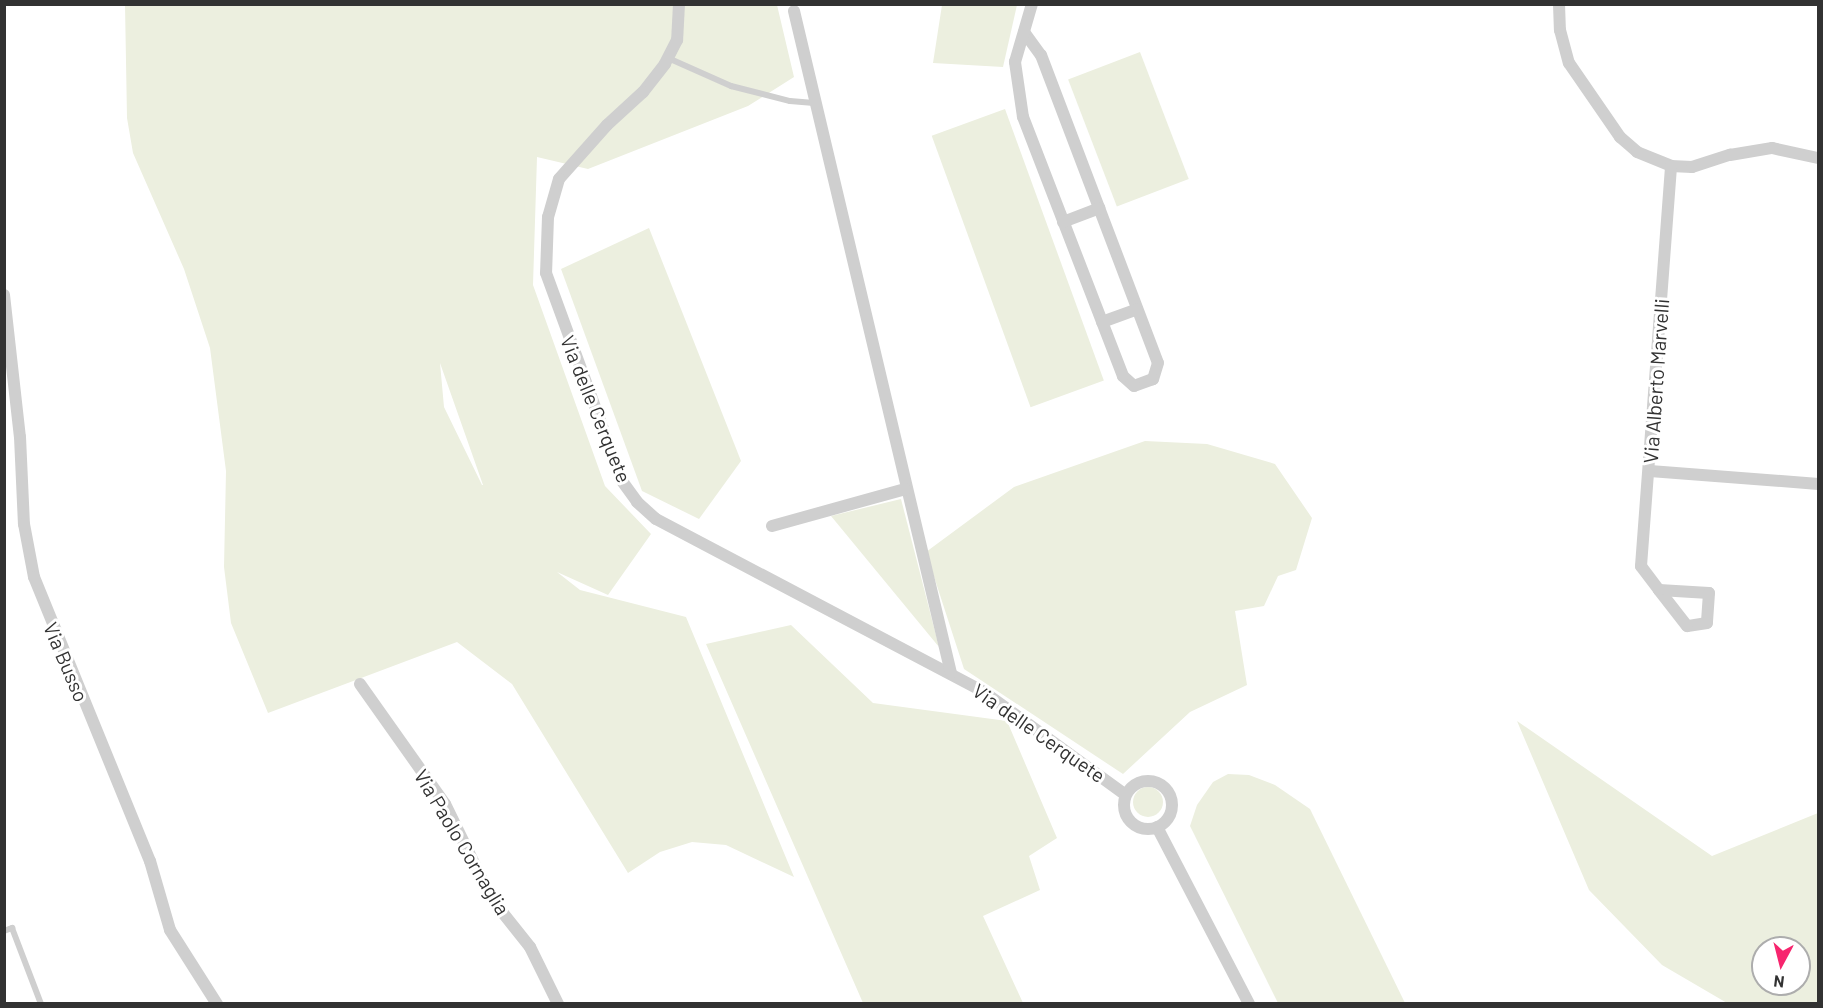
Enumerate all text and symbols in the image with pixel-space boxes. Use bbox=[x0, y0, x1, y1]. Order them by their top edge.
street label: Via Alberto Marvelli bbox=[1638, 298, 1674, 464]
street label: Via delle Cerquete bbox=[556, 332, 636, 486]
street label: Via Busso bbox=[39, 619, 93, 705]
street label: Via delle Cerquete bbox=[968, 678, 1110, 788]
street label: Via Paolo Cornaglia bbox=[409, 765, 515, 919]
north arrow bbox=[1751, 936, 1811, 996]
text: N bbox=[1773, 972, 1785, 992]

